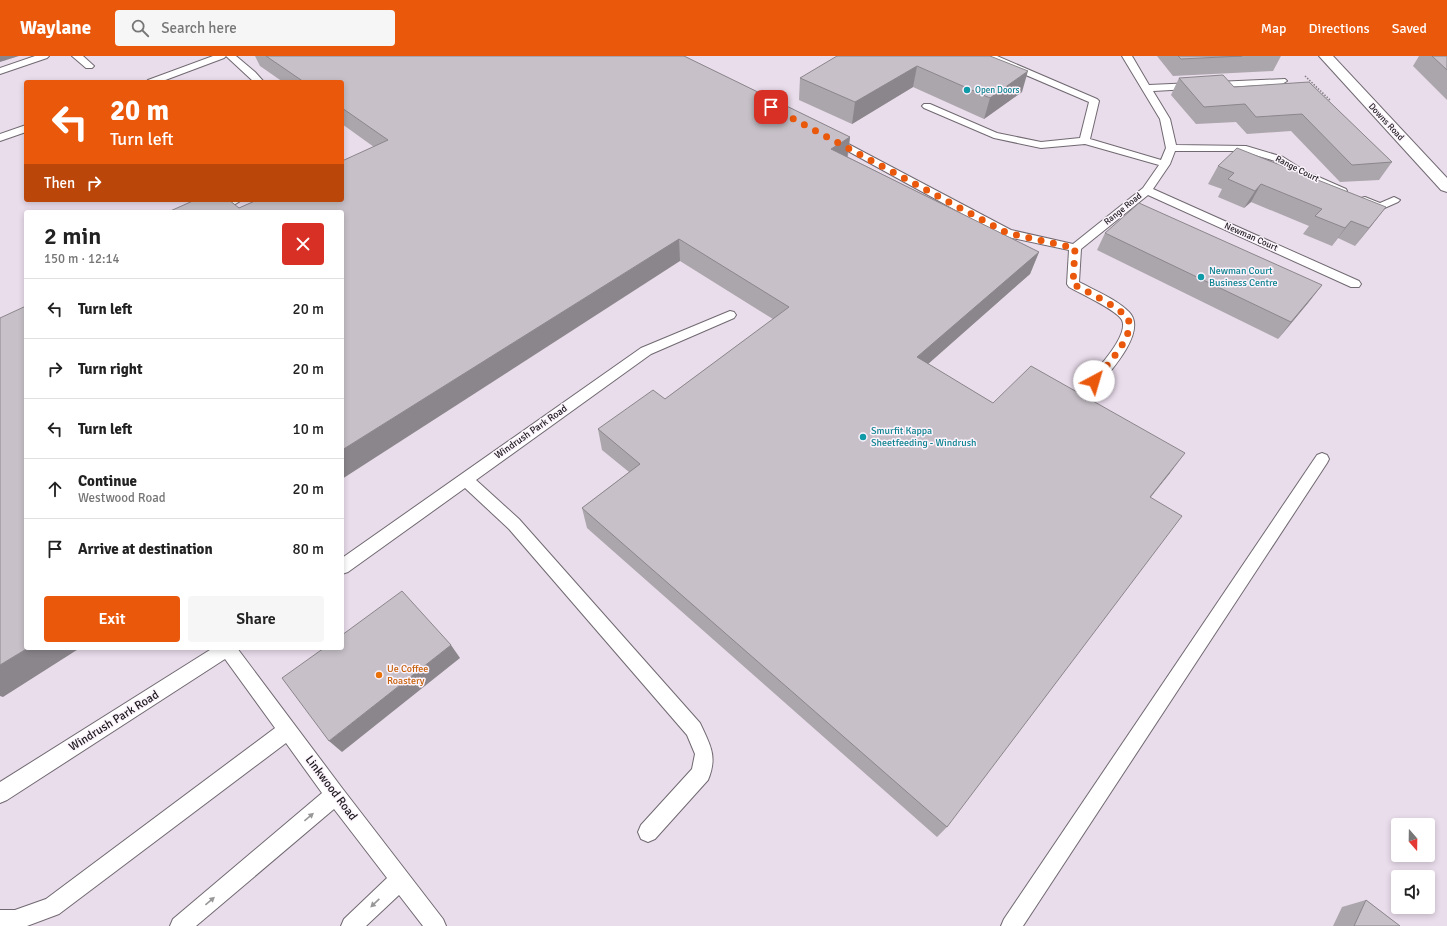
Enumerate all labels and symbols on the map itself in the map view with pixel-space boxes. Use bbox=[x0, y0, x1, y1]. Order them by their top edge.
marker: Open Doors bbox=[962, 85, 972, 95]
place label: Open Doors bbox=[975, 85, 1020, 96]
pin bbox=[754, 90, 788, 124]
street label: Downs Road bbox=[1366, 101, 1406, 143]
street label: Range Court bbox=[1273, 153, 1321, 185]
street label: Range Road bbox=[1102, 190, 1144, 228]
street label: Newman Court bbox=[1223, 220, 1279, 254]
place label: Newman Court Business Centre bbox=[1209, 265, 1277, 289]
marker: Newman Court Business Centre bbox=[1196, 272, 1206, 282]
position arrow bbox=[1073, 360, 1115, 402]
street label: Windrush Park Road bbox=[492, 402, 570, 462]
place label: Smurfit Kappa Sheetfeeding - Windrush bbox=[871, 425, 977, 449]
marker: Smurfit Kappa Sheetfeeding - Windrush bbox=[858, 432, 868, 442]
place label: Ue Coffee Roastery bbox=[387, 663, 428, 687]
marker: Ue Coffee Roastery bbox=[374, 670, 384, 680]
street label: Windrush Park Road bbox=[66, 687, 162, 755]
street label: Linkwood Road bbox=[302, 753, 360, 823]
one-way arrow bbox=[304, 812, 315, 821]
north arrow bbox=[1391, 818, 1435, 862]
one-way arrow bbox=[205, 896, 216, 905]
one-way arrow bbox=[370, 898, 380, 908]

